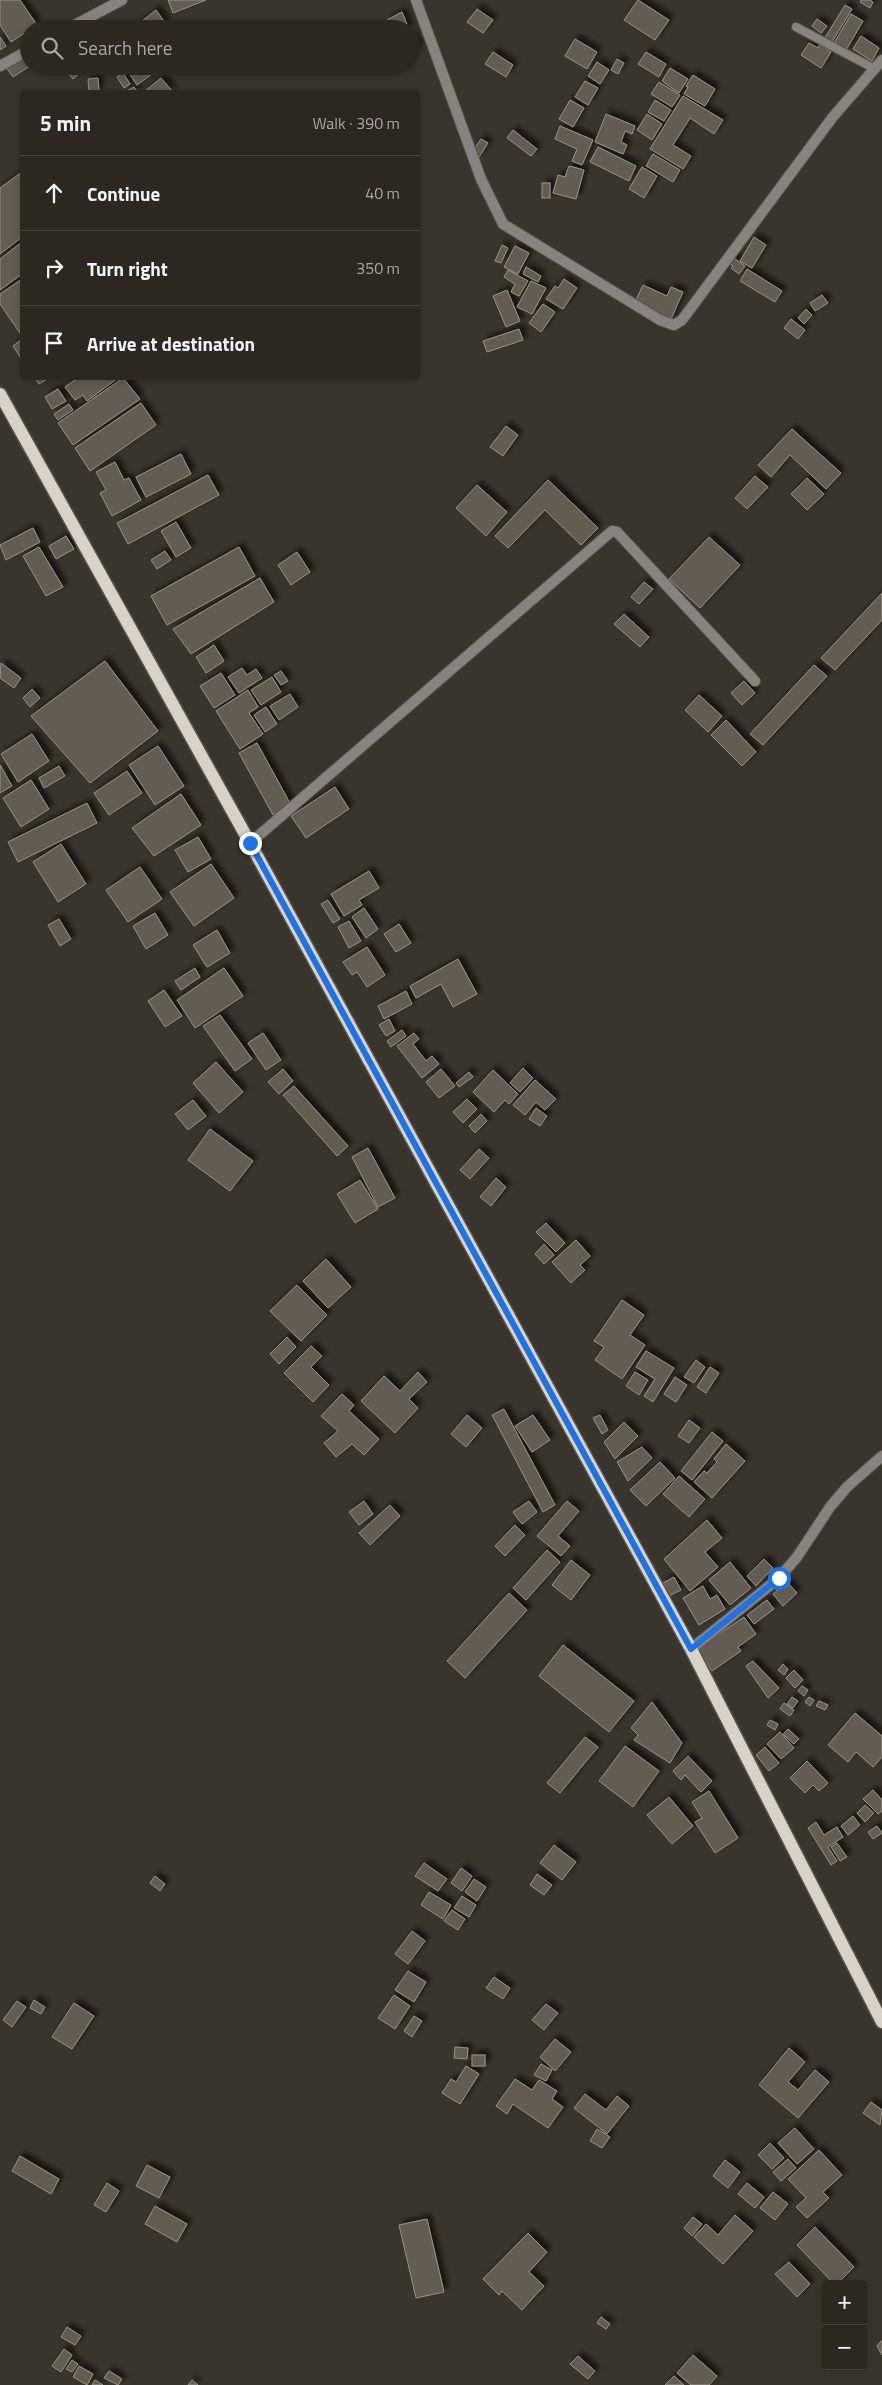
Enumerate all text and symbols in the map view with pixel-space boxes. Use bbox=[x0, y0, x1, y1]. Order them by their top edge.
search box bbox=[20, 20, 420, 75]
text: Search here bbox=[78, 33, 172, 62]
icon: search bbox=[38, 34, 66, 62]
text: 5 min bbox=[40, 107, 91, 139]
text: Walk · 390 m bbox=[312, 111, 400, 135]
icon: ahead bbox=[40, 179, 68, 207]
text: Continue bbox=[87, 179, 160, 208]
text: 40 m bbox=[365, 181, 400, 205]
icon: right bbox=[40, 254, 68, 282]
text: Turn right bbox=[87, 254, 168, 283]
text: 350 m bbox=[356, 256, 400, 280]
icon: arrive bbox=[40, 329, 68, 357]
text: Arrive at destination bbox=[87, 329, 255, 358]
route end bbox=[239, 832, 262, 855]
route start bbox=[768, 1567, 791, 1590]
map controls bbox=[822, 2280, 867, 2370]
button: + bbox=[822, 2280, 867, 2325]
button: − bbox=[822, 2325, 867, 2370]

